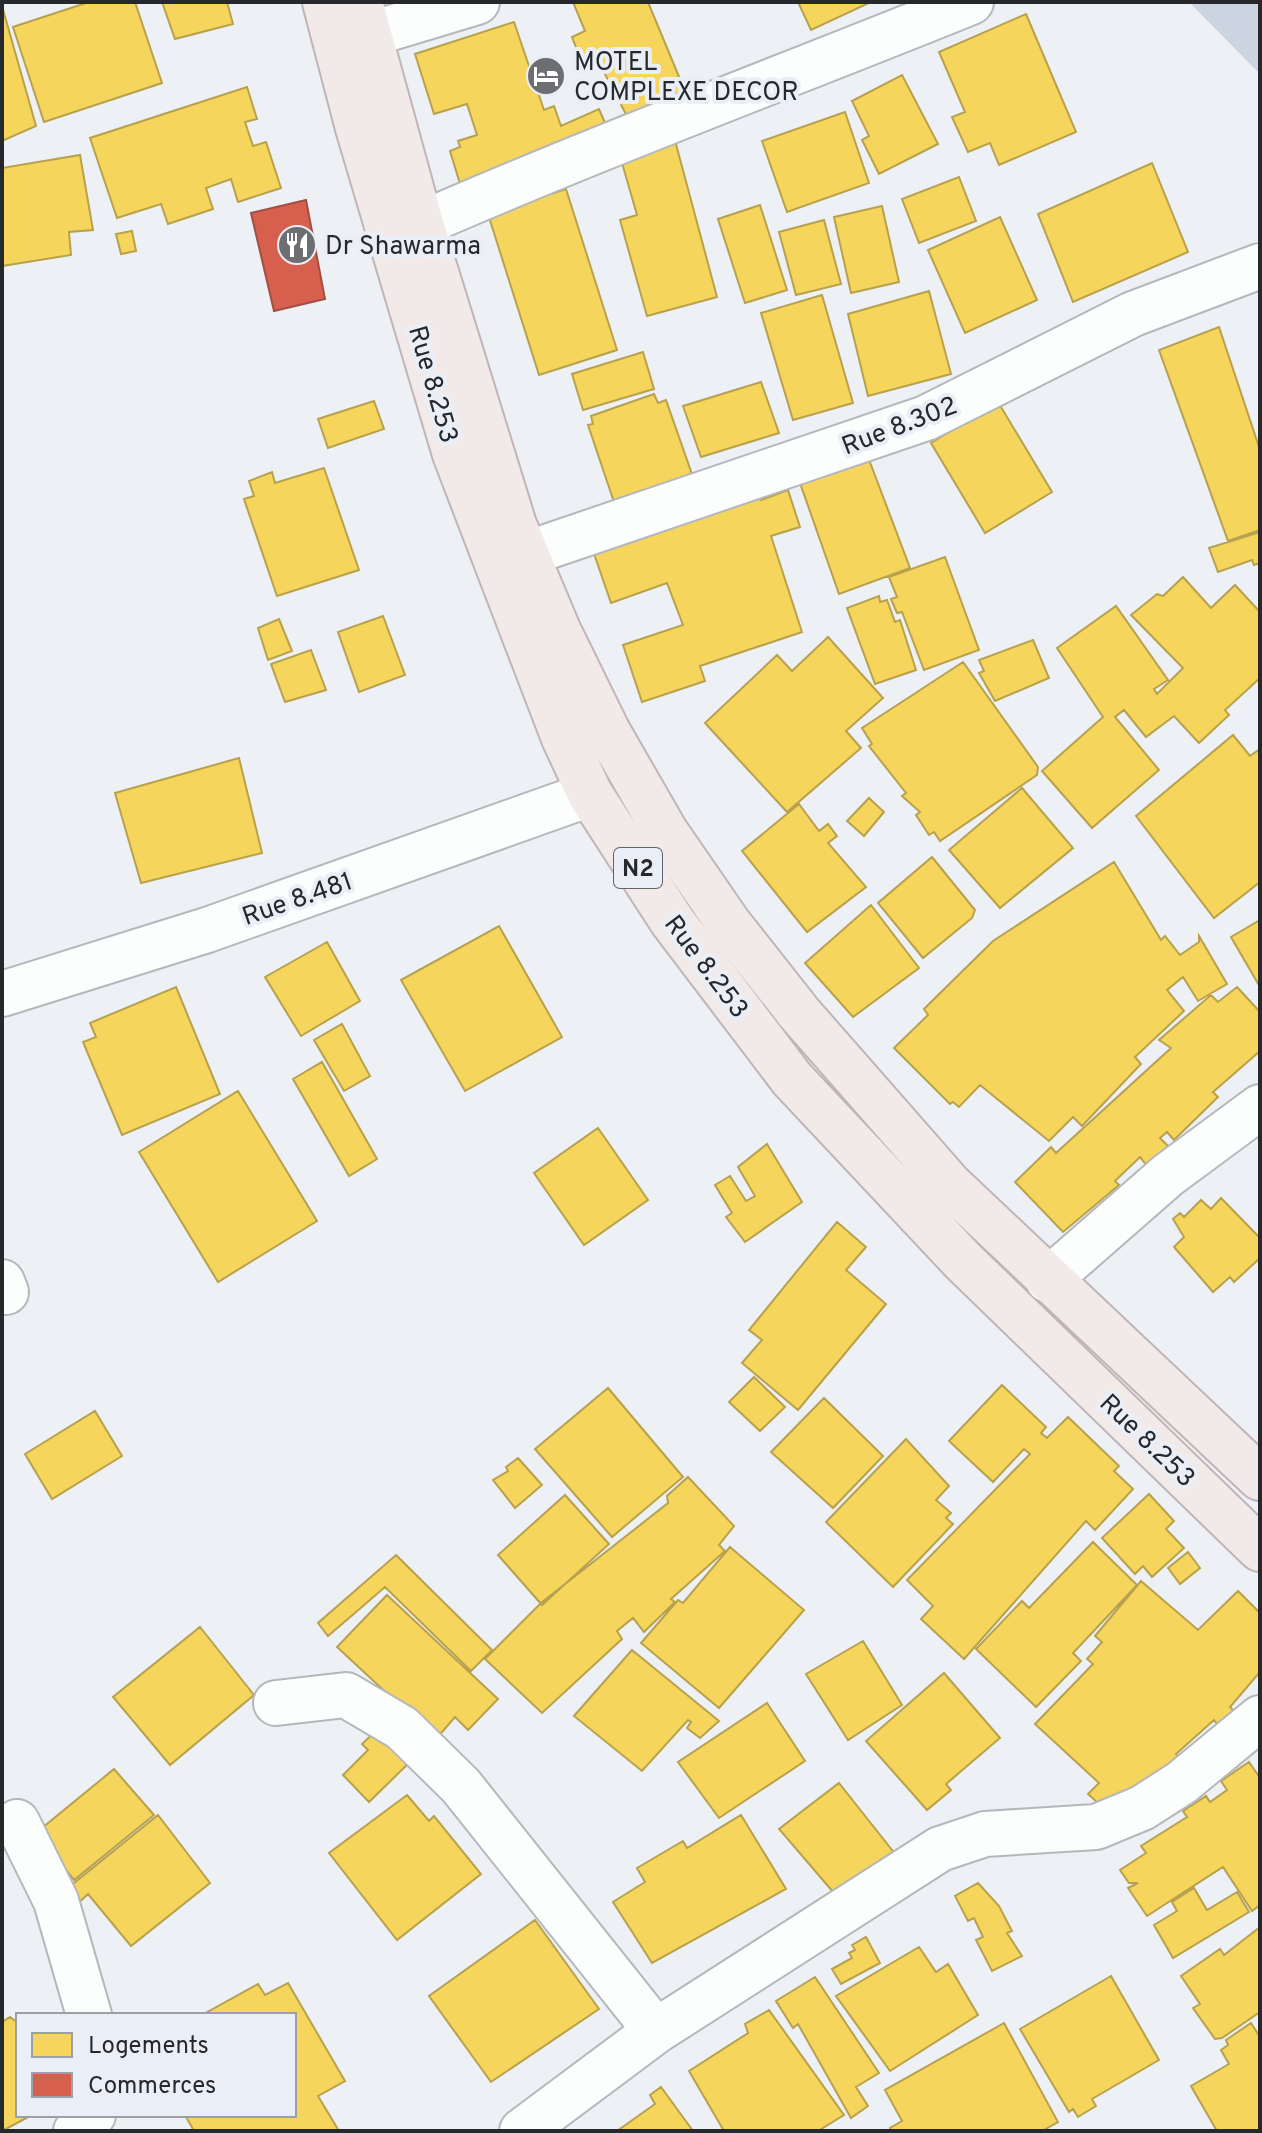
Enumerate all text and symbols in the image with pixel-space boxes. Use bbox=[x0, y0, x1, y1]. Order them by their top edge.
place label: MOTEL COMPLEXE DECOR bbox=[574, 47, 799, 110]
hotel icon: MOTEL COMPLEXE DECOR bbox=[525, 55, 567, 97]
restaurant icon: Dr Shawarma bbox=[276, 224, 318, 266]
place label: Dr Shawarma bbox=[325, 231, 481, 264]
street label: Rue 8.253 bbox=[399, 322, 464, 447]
street label: Rue 8.302 bbox=[837, 390, 962, 464]
road number: N2 bbox=[614, 848, 662, 888]
street label: Rue 8.481 bbox=[238, 866, 357, 935]
street label: Rue 8.253 bbox=[655, 909, 755, 1026]
street label: Rue 8.253 bbox=[1091, 1388, 1201, 1496]
legend bbox=[16, 2013, 296, 2117]
text: Logements bbox=[88, 2032, 209, 2062]
text: Commerces bbox=[88, 2072, 216, 2102]

